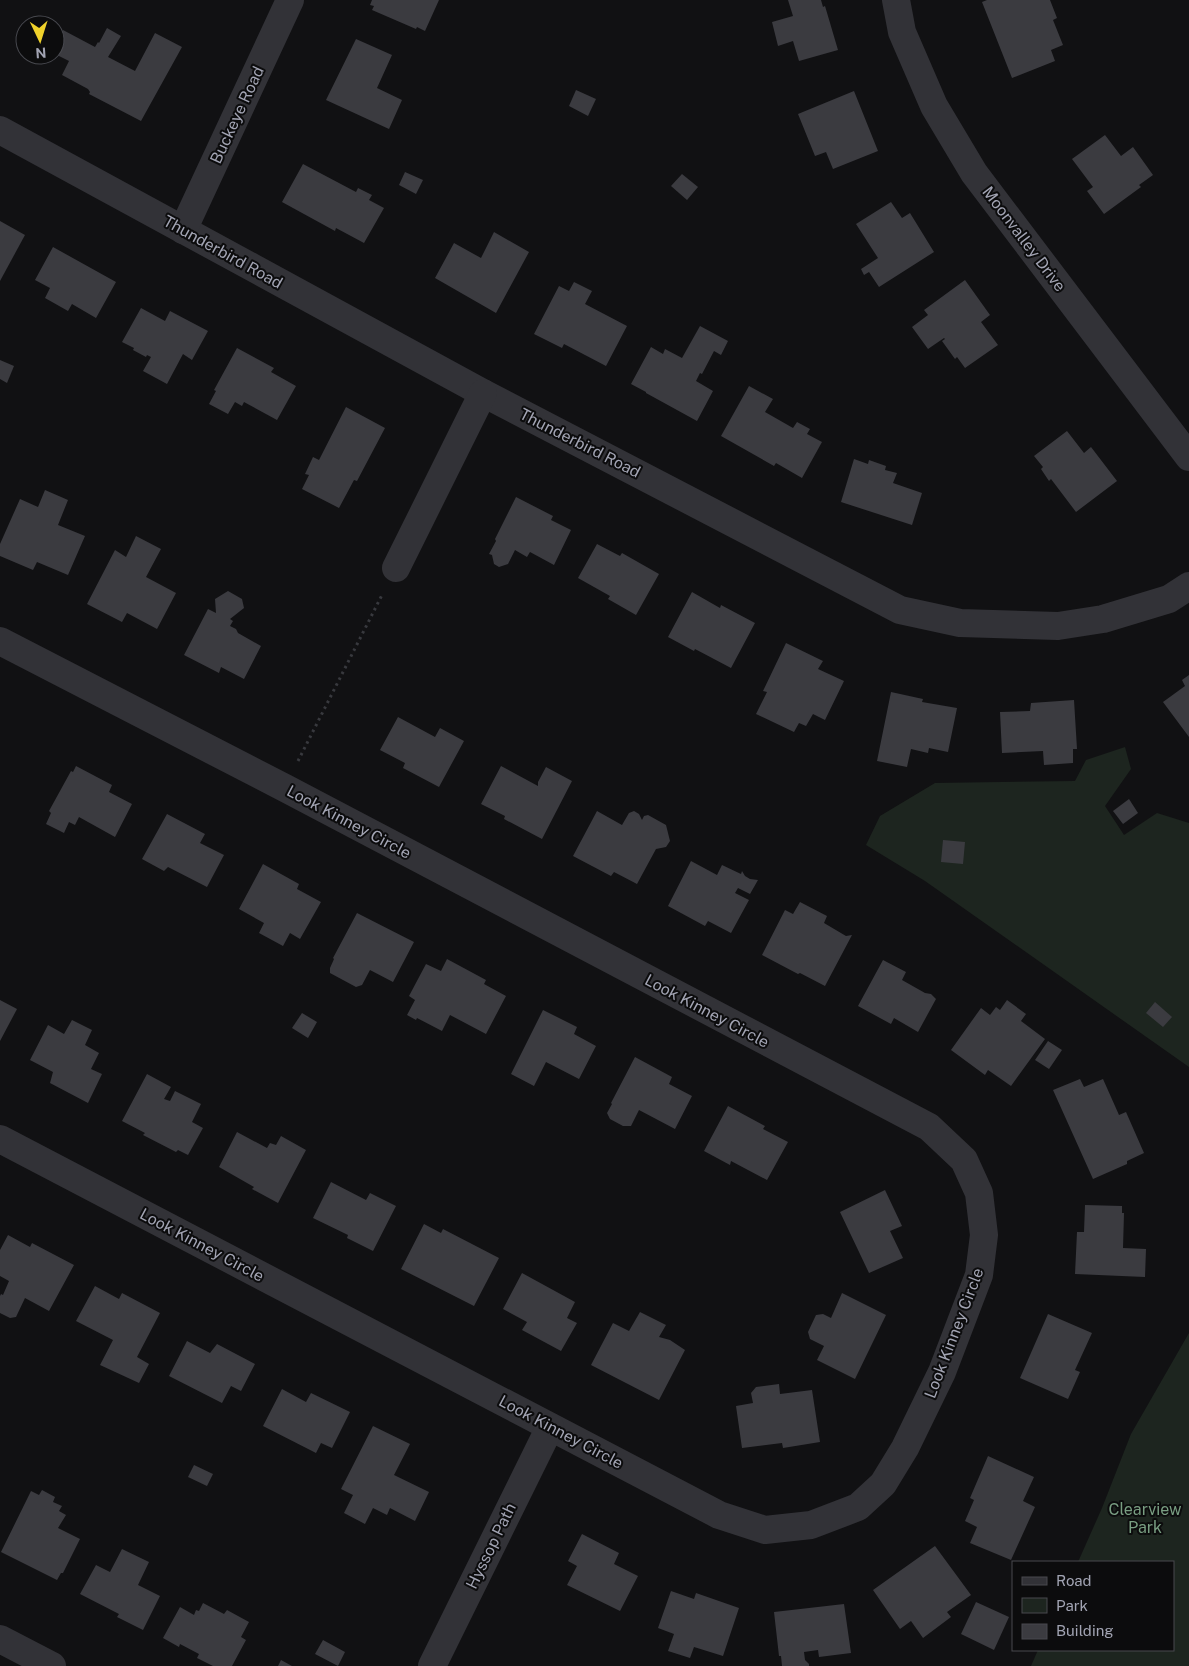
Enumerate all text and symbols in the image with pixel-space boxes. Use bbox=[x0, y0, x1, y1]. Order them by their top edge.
north arrow bbox=[15, 15, 65, 65]
text: N bbox=[35, 45, 47, 61]
street label: Buckeye Road bbox=[206, 63, 268, 167]
street label: Moonvalley Drive bbox=[978, 183, 1070, 295]
street label: Thunderbird Road bbox=[160, 211, 286, 293]
street label: Thunderbird Road bbox=[516, 404, 644, 482]
street label: Look Kinney Circle bbox=[284, 781, 414, 863]
street label: Look Kinney Circle bbox=[642, 970, 772, 1052]
street label: Look Kinney Circle bbox=[137, 1204, 267, 1286]
street label: Look Kinney Circle bbox=[920, 1265, 988, 1401]
street label: Look Kinney Circle bbox=[496, 1391, 626, 1473]
street label: Hyssop Path bbox=[462, 1500, 520, 1592]
park label: Clearview Park bbox=[1108, 1500, 1182, 1537]
legend bbox=[1012, 1561, 1174, 1651]
text: Road bbox=[1056, 1572, 1092, 1589]
text: Park bbox=[1056, 1597, 1088, 1614]
text: Building bbox=[1056, 1622, 1114, 1639]

